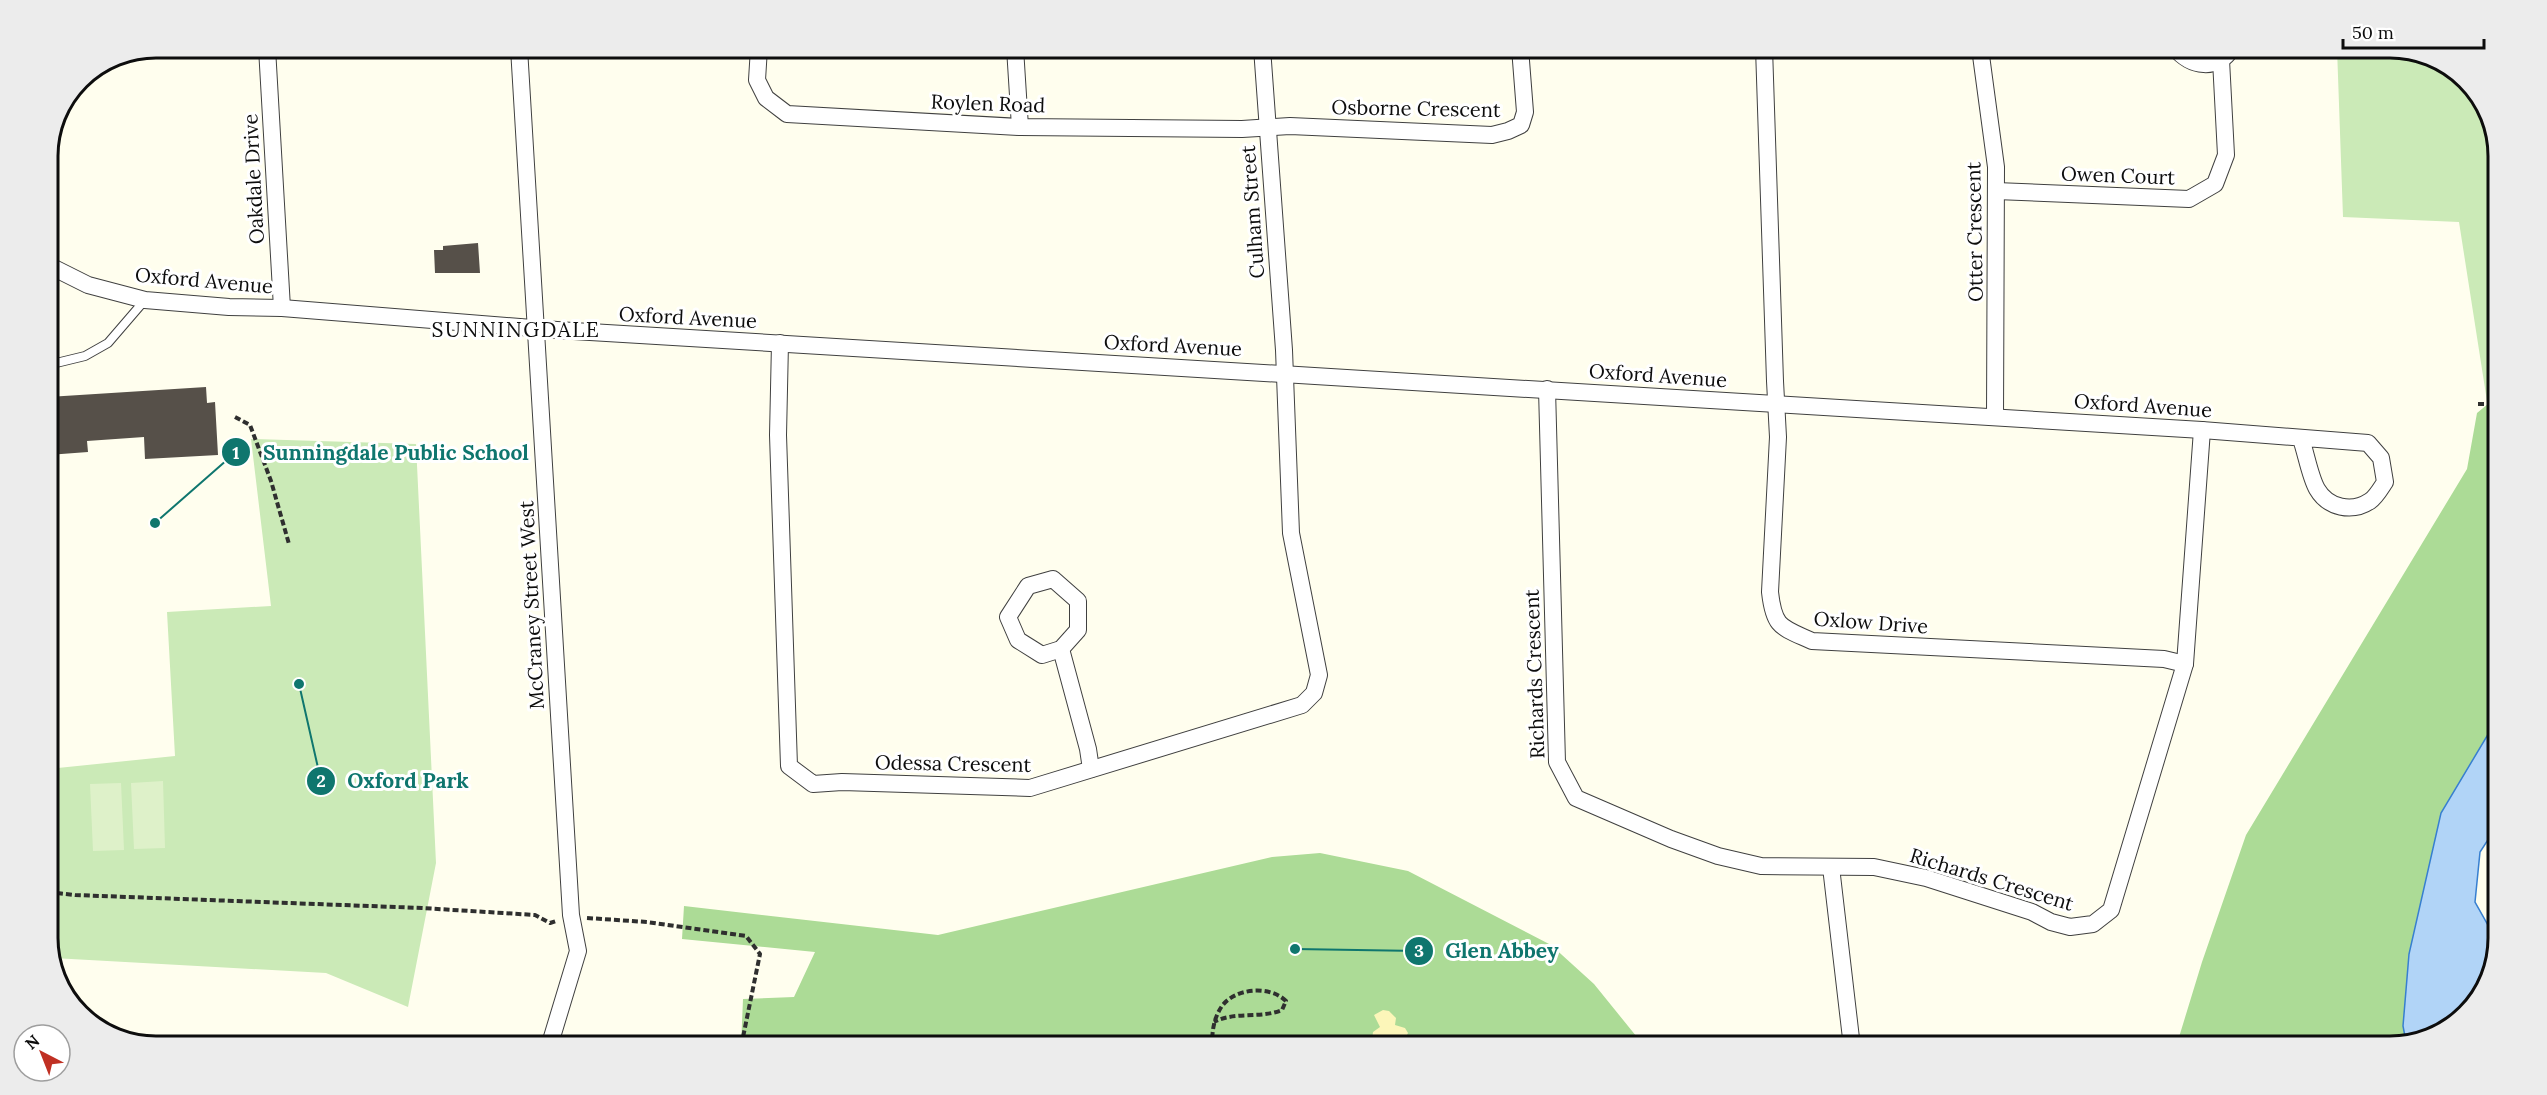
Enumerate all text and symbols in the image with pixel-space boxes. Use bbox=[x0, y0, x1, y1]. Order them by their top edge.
scale bar bbox=[2343, 12, 2484, 50]
text: 50 m bbox=[2352, 21, 2394, 44]
street label: Roylen Road bbox=[930, 89, 1046, 117]
street label: Osborne Crescent bbox=[1331, 94, 1501, 122]
street label: Oakdale Drive bbox=[237, 113, 269, 245]
street label: Culham Street bbox=[1235, 144, 1269, 279]
street label: Owen Court bbox=[2061, 161, 2176, 189]
street label: Otter Crescent bbox=[1960, 162, 1988, 302]
street label: Oxford Avenue bbox=[134, 262, 274, 298]
street label: Oxford Avenue bbox=[618, 301, 758, 333]
district label: SUNNINGDALE bbox=[432, 316, 600, 343]
street label: Oxford Avenue bbox=[1103, 329, 1243, 361]
street label: Oxford Avenue bbox=[1588, 358, 1728, 392]
street label: Oxford Avenue bbox=[2073, 388, 2213, 422]
callout: Sunningdale Public School bbox=[221, 433, 541, 472]
text: Sunningdale Public School bbox=[263, 439, 529, 466]
text: 1 bbox=[232, 441, 240, 464]
street label: McCraney Street West bbox=[513, 500, 549, 710]
street label: Richards Crescent bbox=[1519, 588, 1549, 759]
street label: Oxlow Drive bbox=[1813, 606, 1929, 638]
street label: Odessa Crescent bbox=[875, 749, 1032, 777]
callout: Oxford Park bbox=[306, 761, 481, 800]
text: Oxford Park bbox=[347, 767, 469, 794]
text: 2 bbox=[316, 769, 326, 792]
street label: Richards Crescent bbox=[1907, 842, 2077, 916]
callout: Glen Abbey bbox=[1404, 931, 1571, 970]
text: Glen Abbey bbox=[1445, 937, 1559, 964]
text: 3 bbox=[1414, 939, 1424, 962]
north arrow bbox=[12, 1023, 72, 1083]
text: N bbox=[21, 1030, 43, 1053]

